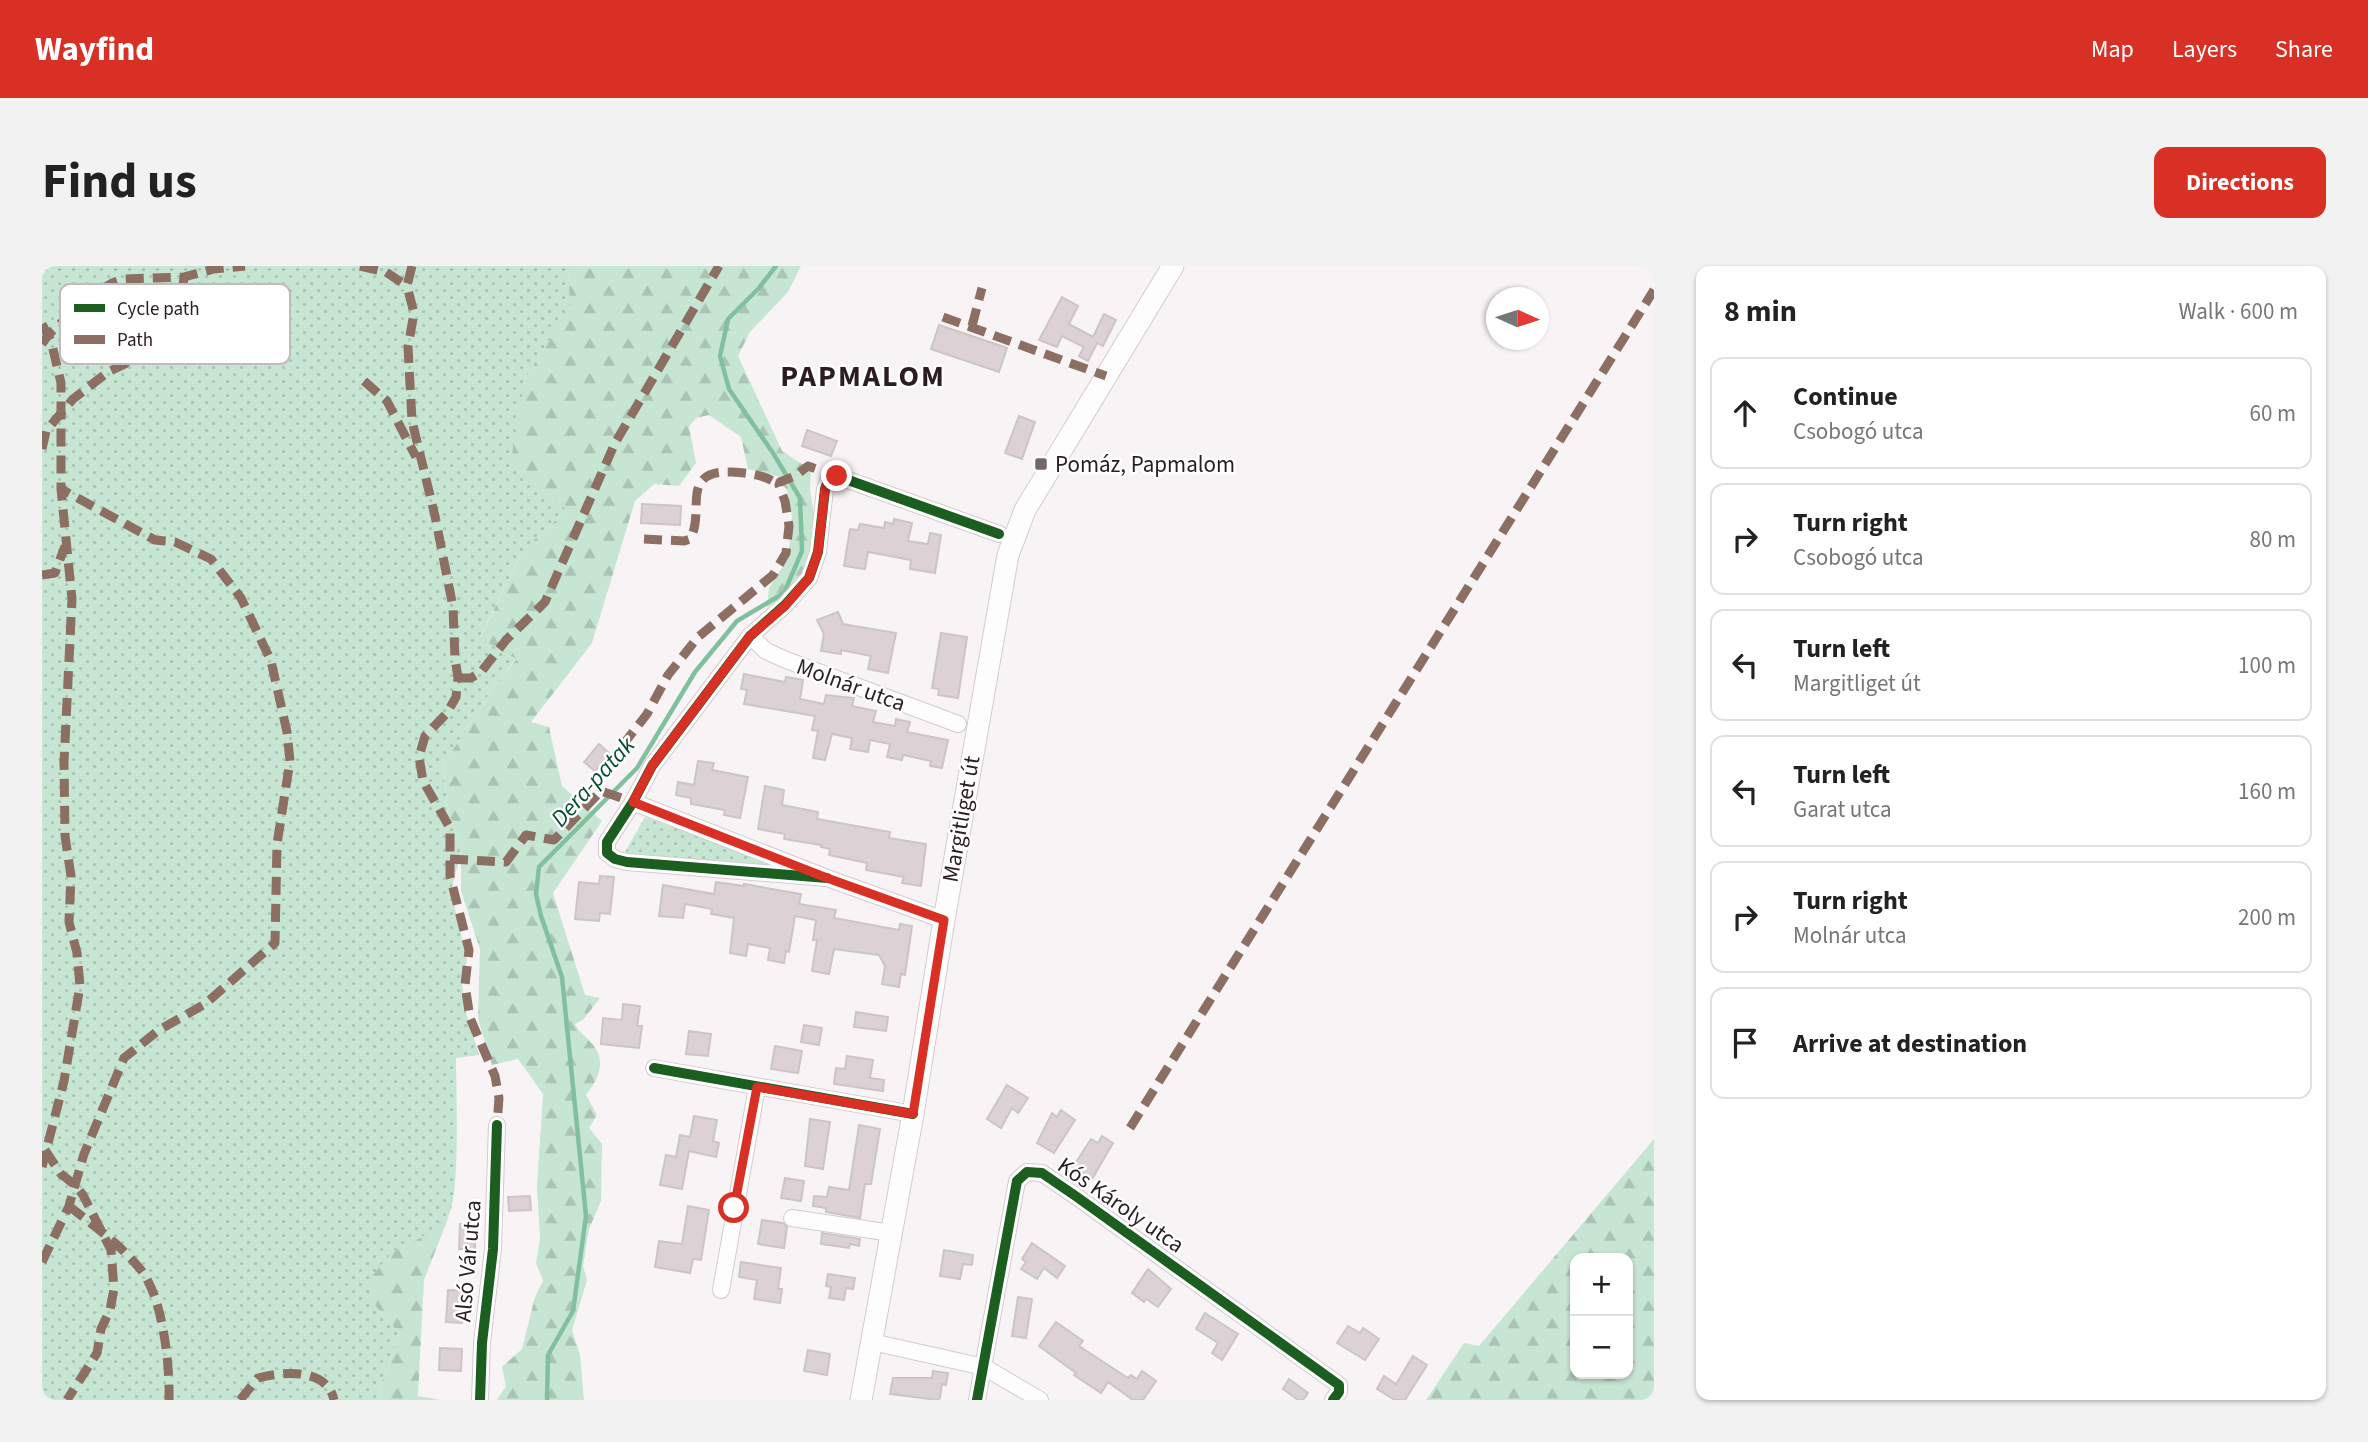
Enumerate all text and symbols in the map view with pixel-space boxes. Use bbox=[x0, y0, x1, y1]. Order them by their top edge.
text: Wayfind bbox=[35, 26, 154, 73]
text: Map bbox=[2091, 32, 2134, 67]
text: Layers bbox=[2172, 32, 2237, 67]
text: Share bbox=[2275, 32, 2333, 67]
text: Find us bbox=[42, 147, 197, 217]
button: Directions bbox=[2154, 147, 2326, 218]
legend bbox=[60, 284, 290, 364]
north arrow bbox=[1486, 287, 1549, 350]
text: 8 min bbox=[1724, 290, 1797, 333]
text: Walk · 600 m bbox=[2179, 295, 2298, 328]
text: Cycle path bbox=[117, 296, 199, 323]
text: Path bbox=[117, 327, 153, 354]
district label: PAPMALOM bbox=[780, 355, 946, 398]
text: Continue bbox=[1793, 378, 1898, 415]
icon: ahead bbox=[1726, 394, 1764, 432]
text: 60 m bbox=[2249, 397, 2296, 430]
text: Csobogó utca bbox=[1793, 415, 1924, 448]
place label: Pomáz, Papmalom bbox=[1055, 448, 1235, 481]
marker: Pomáz, Papmalom bbox=[1033, 456, 1049, 472]
route end bbox=[821, 460, 852, 491]
text: Turn right bbox=[1793, 504, 1908, 541]
icon: right bbox=[1726, 520, 1764, 558]
text: 80 m bbox=[2249, 523, 2296, 556]
text: Csobogó utca bbox=[1793, 541, 1924, 574]
text: Turn left bbox=[1793, 630, 1890, 667]
icon: left bbox=[1726, 646, 1764, 684]
text: 100 m bbox=[2238, 649, 2296, 682]
street label: Molnár utca bbox=[792, 650, 910, 720]
text: Margitliget út bbox=[1793, 667, 1921, 700]
water label: Dera-patak bbox=[543, 729, 644, 835]
street label: Margitliget út bbox=[934, 753, 988, 885]
text: Turn left bbox=[1793, 756, 1890, 793]
icon: left bbox=[1726, 772, 1764, 810]
text: 160 m bbox=[2238, 775, 2296, 808]
text: Garat utca bbox=[1793, 793, 1892, 826]
text: Turn right bbox=[1793, 882, 1908, 919]
icon: right bbox=[1726, 898, 1764, 936]
text: 200 m bbox=[2238, 901, 2296, 934]
text: Molnár utca bbox=[1793, 919, 1907, 952]
icon: arrive bbox=[1726, 1024, 1764, 1062]
text: Arrive at destination bbox=[1793, 1025, 2027, 1062]
street label: Kós Károly utca bbox=[1051, 1149, 1191, 1261]
route start bbox=[718, 1192, 749, 1223]
street label: Alsó Vár utca bbox=[446, 1199, 490, 1323]
map controls bbox=[1570, 1253, 1633, 1379]
button: + bbox=[1570, 1253, 1633, 1316]
button: − bbox=[1570, 1316, 1633, 1379]

